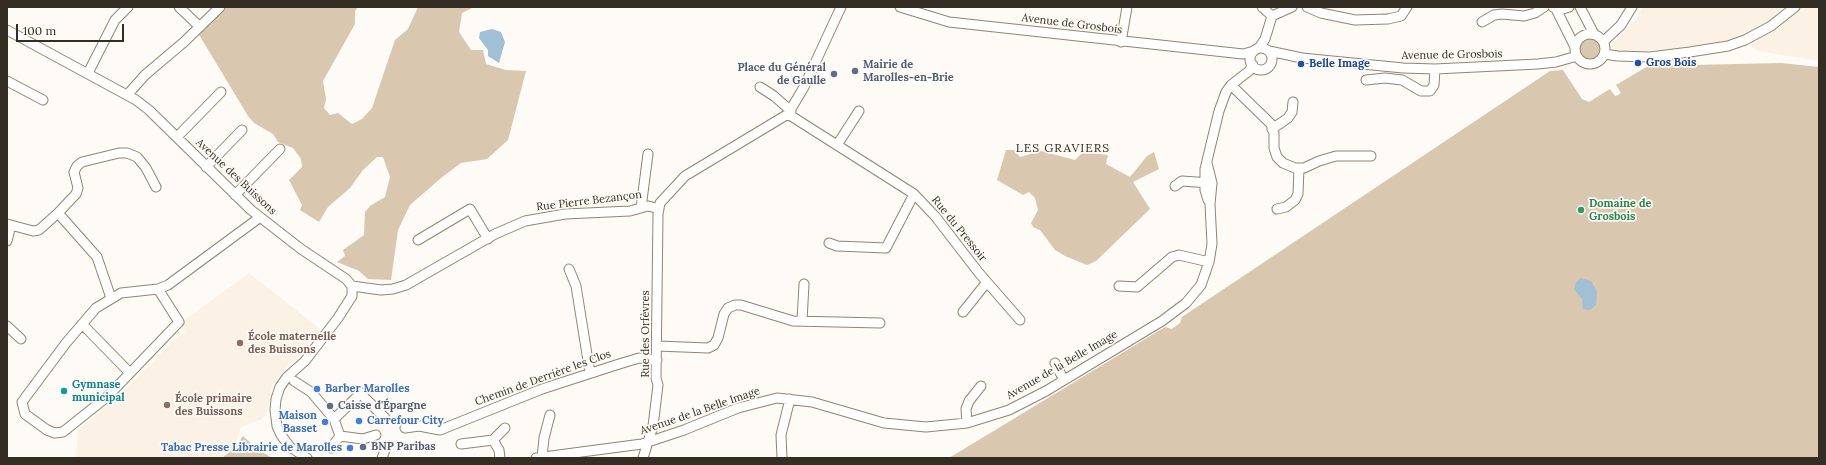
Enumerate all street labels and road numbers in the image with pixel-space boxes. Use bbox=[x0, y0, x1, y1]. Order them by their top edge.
street label: Avenue de Grosbois bbox=[1021, 11, 1123, 37]
street label: Avenue de Grosbois bbox=[1401, 48, 1503, 62]
street label: Avenue des Buissons bbox=[193, 136, 279, 218]
street label: Rue Pierre Bezançon bbox=[536, 188, 642, 214]
street label: Rue du Pressoir bbox=[929, 194, 989, 264]
street label: Rue des Orfèvres bbox=[639, 290, 653, 378]
street label: Avenue de la Belle Image bbox=[1004, 328, 1120, 402]
street label: Chemin de Derrière les Clos bbox=[473, 347, 613, 409]
street label: Avenue de la Belle Image bbox=[638, 384, 762, 438]

